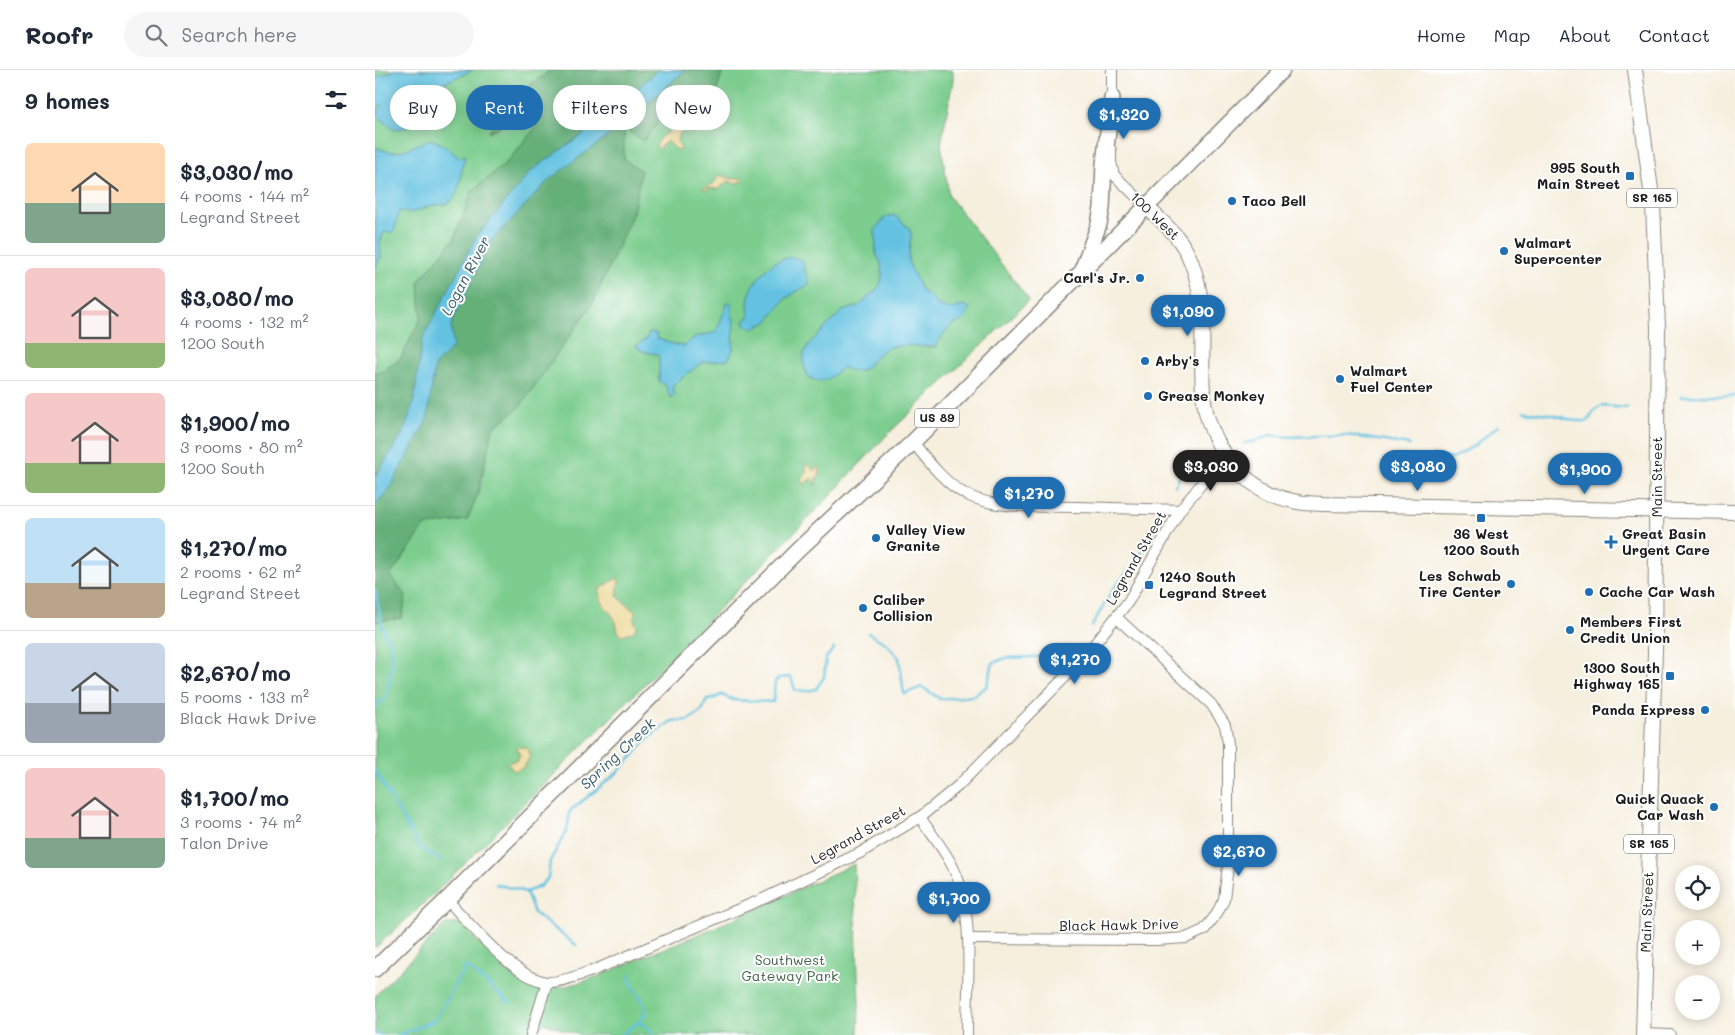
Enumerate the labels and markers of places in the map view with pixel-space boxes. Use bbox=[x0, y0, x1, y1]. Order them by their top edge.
pin: $1,320 bbox=[1083, 98, 1165, 140]
place label: 995 South Main Street bbox=[1537, 158, 1620, 193]
marker: 995 South Main Street bbox=[1624, 170, 1636, 182]
place label: Taco Bell bbox=[1242, 191, 1306, 210]
marker: Taco Bell bbox=[1226, 195, 1238, 207]
place label: Walmart Supercenter bbox=[1514, 233, 1602, 268]
marker: Walmart Supercenter bbox=[1498, 245, 1510, 257]
place label: Carl's Jr. bbox=[1063, 268, 1130, 287]
marker: Carl's Jr. bbox=[1134, 272, 1146, 284]
pin: $1,090 bbox=[1147, 294, 1229, 337]
place label: Arby's bbox=[1155, 351, 1199, 370]
marker: Arby's bbox=[1139, 355, 1151, 367]
place label: Walmart Fuel Center bbox=[1350, 361, 1433, 396]
marker: Walmart Fuel Center bbox=[1334, 373, 1346, 385]
place label: Grease Monkey bbox=[1158, 386, 1265, 405]
marker: Grease Monkey bbox=[1142, 390, 1154, 402]
pin: $3,030 bbox=[1170, 450, 1252, 492]
pin: $3,080 bbox=[1377, 450, 1459, 492]
pin: $1,900 bbox=[1544, 452, 1626, 495]
pin: $1,270 bbox=[988, 476, 1070, 519]
marker: 36 West 1200 South bbox=[1475, 512, 1487, 524]
place label: Valley View Granite bbox=[886, 520, 966, 555]
place label: 36 West 1200 South bbox=[1443, 524, 1519, 559]
place label: Great Basin Urgent Care bbox=[1622, 524, 1710, 559]
marker: Valley View Granite bbox=[870, 532, 882, 544]
marker: Great Basin Urgent Care bbox=[1604, 535, 1618, 549]
place label: Les Schwab Tire Center bbox=[1419, 566, 1501, 601]
place label: 1240 South Legrand Street bbox=[1159, 567, 1267, 602]
marker: Les Schwab Tire Center bbox=[1505, 578, 1517, 590]
marker: 1240 South Legrand Street bbox=[1143, 579, 1155, 591]
place label: Cache Car Wash bbox=[1599, 582, 1715, 601]
marker: Cache Car Wash bbox=[1583, 586, 1595, 598]
place label: Caliber Collision bbox=[873, 590, 933, 625]
marker: Caliber Collision bbox=[857, 602, 869, 614]
place label: Members First Credit Union bbox=[1580, 612, 1682, 647]
marker: Members First Credit Union bbox=[1564, 624, 1576, 636]
pin: $1,270 bbox=[1034, 642, 1116, 685]
place label: 1300 South Highway 165 bbox=[1573, 658, 1660, 693]
marker: 1300 South Highway 165 bbox=[1664, 670, 1676, 682]
place label: Panda Express bbox=[1591, 700, 1695, 719]
marker: Panda Express bbox=[1699, 704, 1711, 716]
place label: Quick Quack Car Wash bbox=[1615, 789, 1704, 824]
marker: Quick Quack Car Wash bbox=[1708, 801, 1720, 813]
pin: $2,670 bbox=[1198, 834, 1280, 877]
pin: $1,700 bbox=[913, 882, 995, 924]

